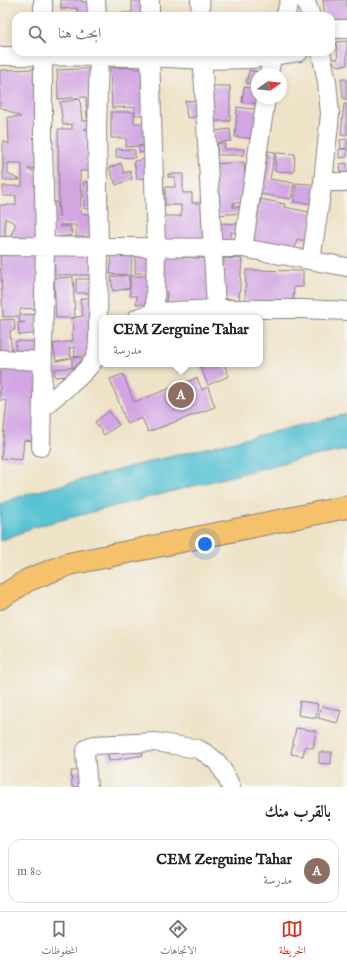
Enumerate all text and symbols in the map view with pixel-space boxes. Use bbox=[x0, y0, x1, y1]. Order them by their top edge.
search box bbox=[12, 12, 335, 56]
icon: search bbox=[26, 23, 48, 45]
text: ابحث هنا bbox=[58, 24, 101, 43]
north arrow bbox=[251, 68, 287, 104]
popup bbox=[99, 315, 263, 367]
text: CEM Zerguine Tahar bbox=[113, 320, 249, 339]
text: مدرسة bbox=[113, 342, 142, 359]
pin: A bbox=[168, 380, 194, 410]
your location bbox=[195, 534, 215, 554]
text: بالقرب منك bbox=[264, 802, 331, 823]
text: CEM Zerguine Tahar bbox=[156, 850, 292, 869]
text: 80 m bbox=[17, 863, 41, 880]
text: A bbox=[313, 863, 321, 880]
text: مدرسة bbox=[263, 872, 292, 889]
tab: المحفوظات bbox=[41, 918, 77, 961]
tab: الاتجاهات bbox=[160, 918, 197, 961]
tab: الخريطة bbox=[279, 918, 306, 961]

